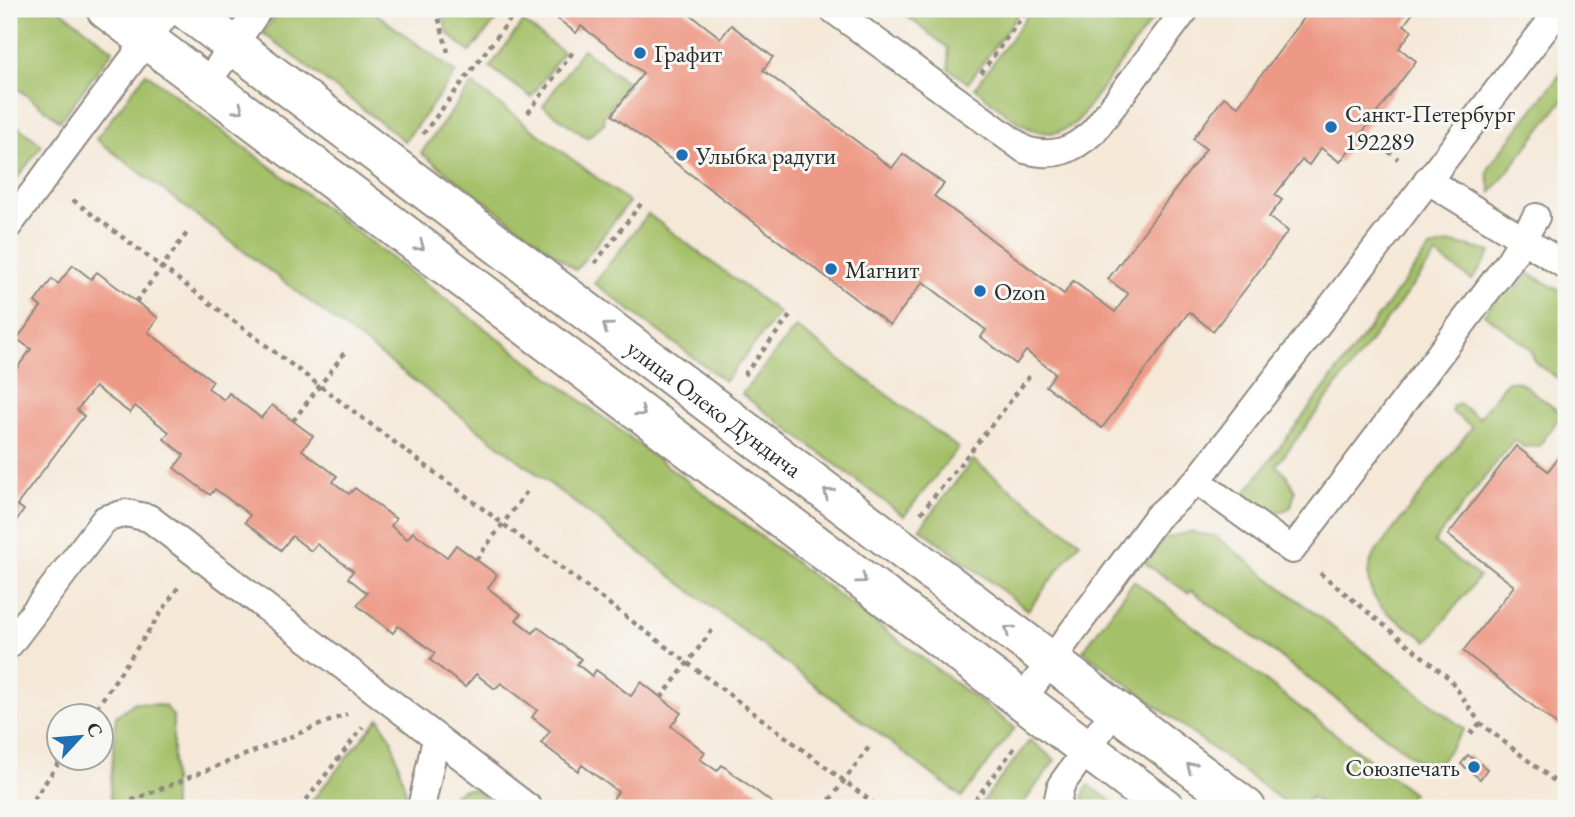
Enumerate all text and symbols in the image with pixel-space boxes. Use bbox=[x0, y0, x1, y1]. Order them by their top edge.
place label: Графит bbox=[654, 38, 722, 69]
marker: Графит bbox=[632, 45, 648, 61]
place label: Санкт-Петербург 192289 bbox=[1345, 98, 1516, 157]
one-way arrow bbox=[231, 100, 244, 113]
marker: Санкт-Петербург 192289 bbox=[1323, 119, 1339, 135]
place label: Улыбка радуги bbox=[695, 140, 836, 171]
marker: Улыбка радуги bbox=[674, 147, 690, 163]
one-way arrow bbox=[413, 237, 425, 250]
place label: Магнит bbox=[845, 254, 919, 285]
marker: Магнит bbox=[823, 261, 839, 277]
place label: Ozon bbox=[994, 276, 1046, 307]
marker: Ozon bbox=[972, 283, 988, 299]
one-way arrow bbox=[602, 323, 615, 335]
street label: улица Олеко Дундича bbox=[621, 332, 809, 484]
one-way arrow bbox=[633, 404, 646, 417]
one-way arrow bbox=[823, 489, 836, 501]
one-way arrow bbox=[854, 571, 867, 583]
one-way arrow bbox=[1005, 626, 1017, 639]
north arrow bbox=[46, 702, 116, 772]
text: С bbox=[81, 718, 109, 741]
place label: Союзпечать bbox=[1345, 752, 1460, 783]
marker: Союзпечать bbox=[1466, 759, 1482, 775]
one-way arrow bbox=[1186, 763, 1199, 776]

